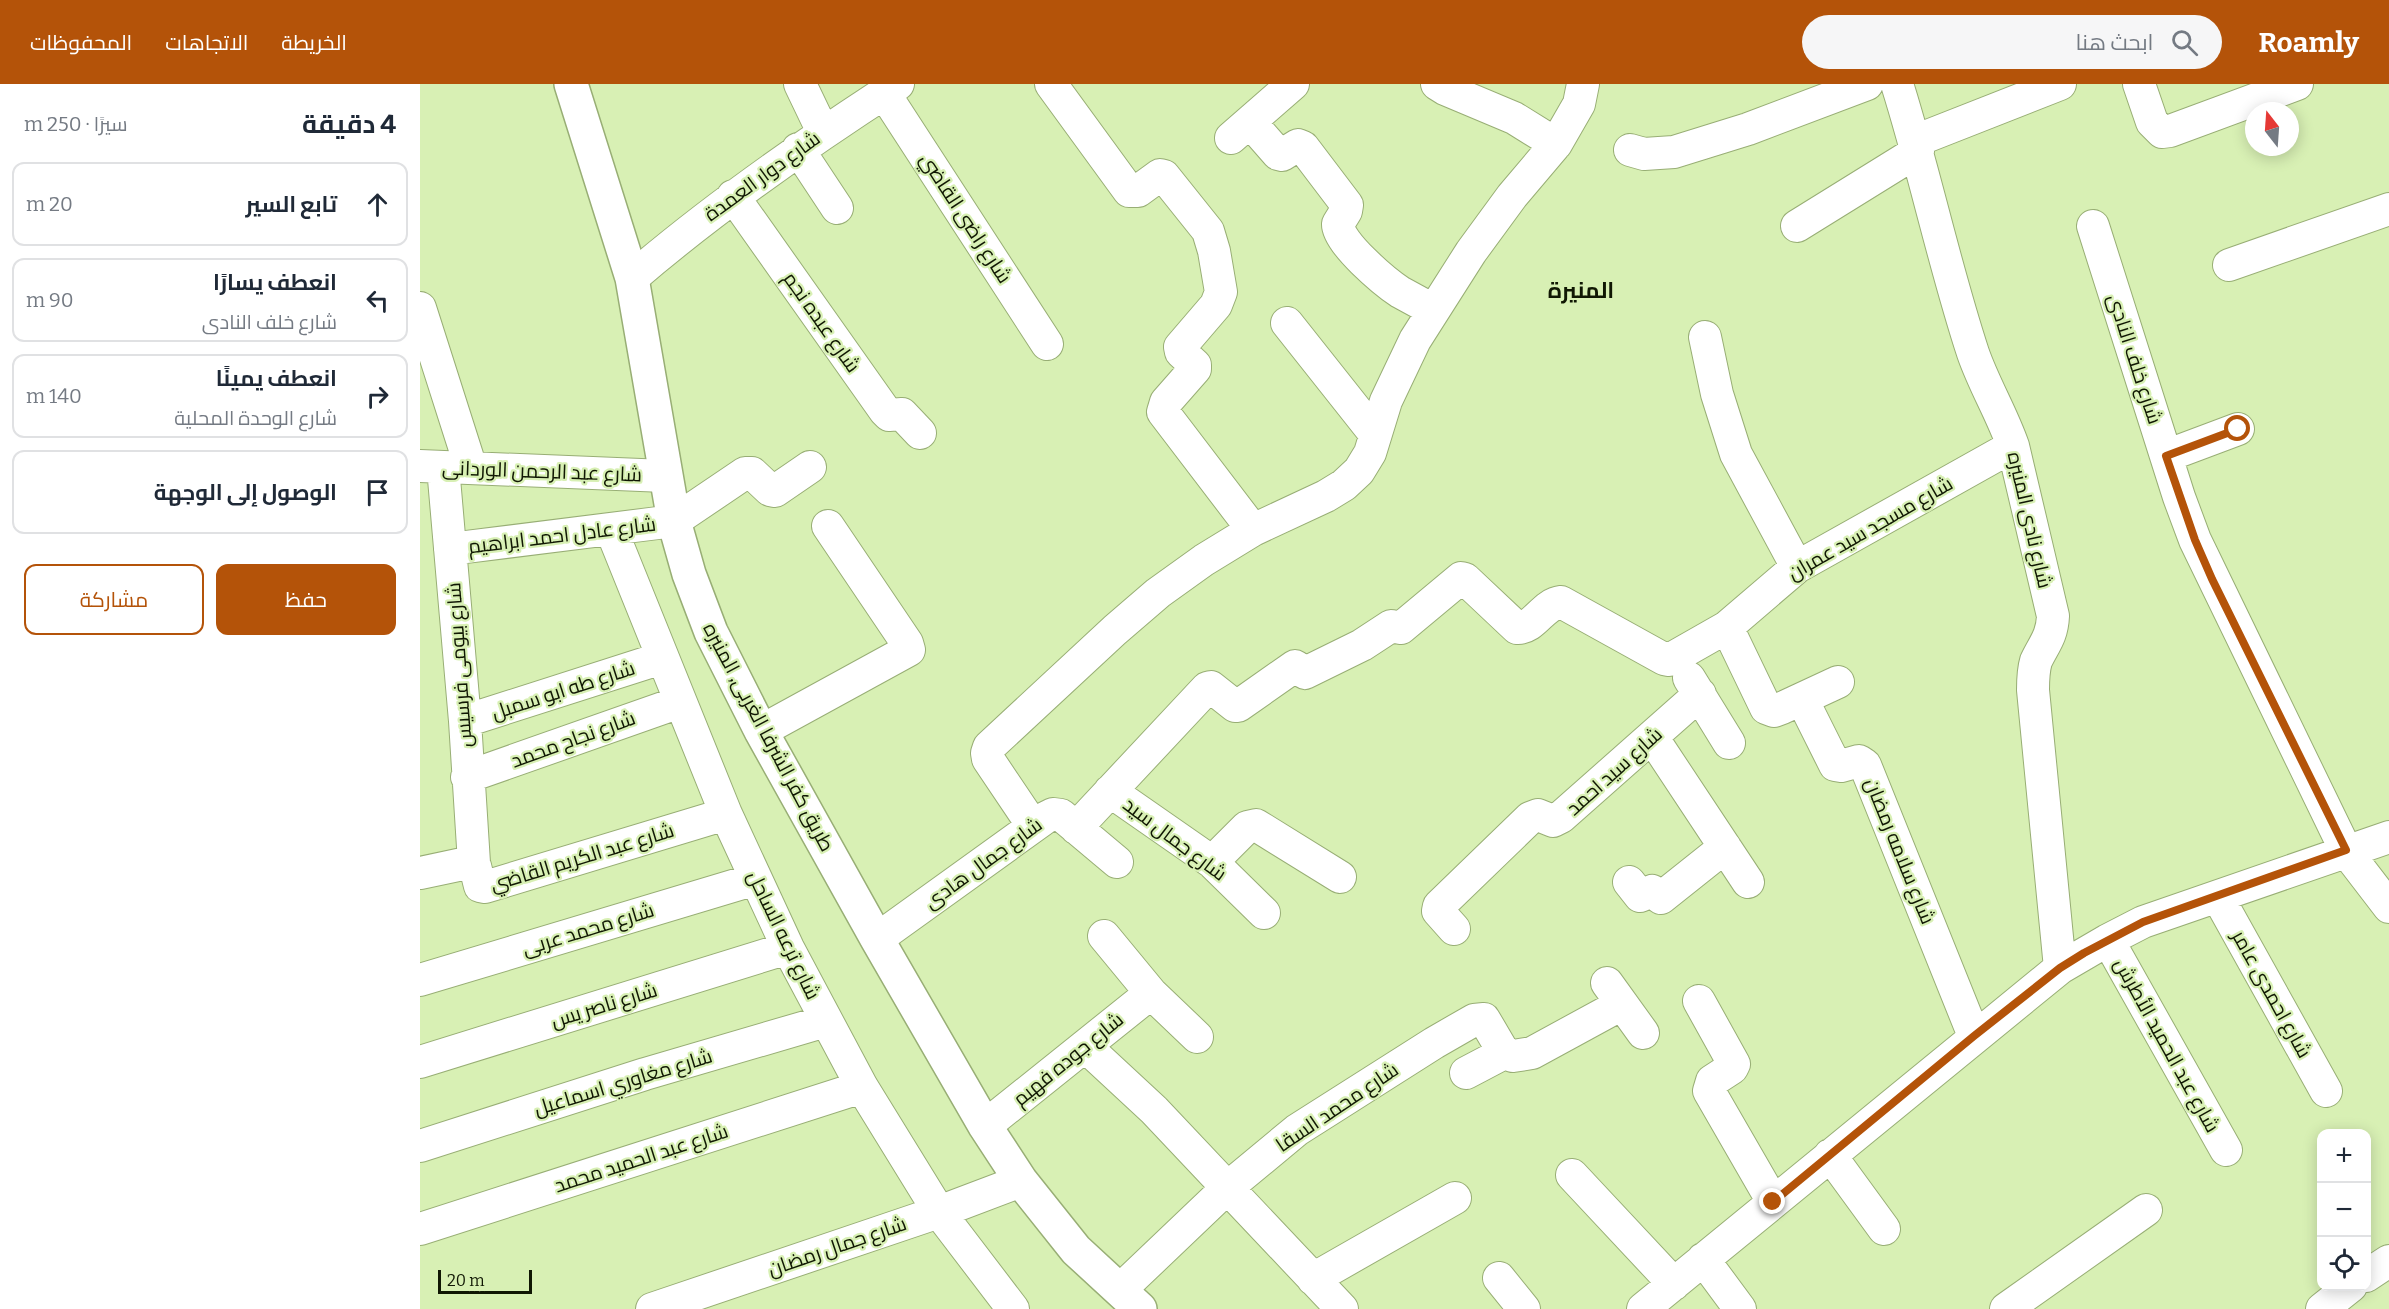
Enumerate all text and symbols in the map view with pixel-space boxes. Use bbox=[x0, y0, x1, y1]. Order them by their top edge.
search box bbox=[1802, 15, 2222, 69]
icon: search bbox=[2168, 26, 2201, 59]
text: Roamly bbox=[2258, 26, 2359, 59]
text: ابحث هنا bbox=[2076, 29, 2153, 56]
text: المحفوظات bbox=[30, 30, 132, 56]
text: الاتجاهات bbox=[165, 30, 248, 56]
text: الخريطة bbox=[281, 30, 347, 56]
north arrow bbox=[2245, 102, 2299, 156]
text: 4 دقيقة bbox=[302, 109, 396, 140]
text: سيرًا · 250 m bbox=[24, 112, 128, 136]
street label: شارع دوار العمدة bbox=[699, 126, 826, 228]
street label: شارع راضى القاضي bbox=[912, 148, 1017, 289]
icon: ahead bbox=[361, 188, 394, 221]
text: تابع السير bbox=[246, 191, 337, 218]
text: 20 m bbox=[26, 192, 73, 216]
street label: شارع عبده نجم bbox=[777, 267, 866, 378]
text: انعطف يسارًا bbox=[213, 269, 337, 296]
district label: المنيرة bbox=[1548, 277, 1614, 304]
icon: left bbox=[361, 284, 394, 317]
text: 90 m bbox=[26, 288, 74, 312]
street label: شارع خلف النادى bbox=[2101, 291, 2167, 428]
text: شارع خلف النادى bbox=[202, 310, 337, 334]
text: انعطف يمينًا bbox=[216, 365, 337, 392]
icon: right bbox=[361, 380, 394, 413]
text: 140 m bbox=[26, 384, 82, 408]
text: شارع الوحدة المحلية bbox=[174, 406, 337, 430]
route start bbox=[2224, 415, 2250, 441]
street label: شارع نادى المنيره bbox=[2001, 449, 2057, 591]
street label: شارع عبد الرحمن الوردانى bbox=[441, 456, 643, 488]
street label: شارع مسجد سيد عمران bbox=[1783, 471, 1958, 587]
icon: arrive bbox=[361, 476, 394, 509]
text: الوصول إلى الوجهة bbox=[154, 479, 337, 506]
street label: شارع عادل احمد ابراهيم bbox=[467, 512, 658, 560]
button: مشاركة bbox=[24, 564, 204, 635]
button: حفظ bbox=[216, 564, 396, 635]
street label: شارع بيومى فرسيس bbox=[441, 581, 479, 748]
street label: طريق كفر الشرفا الغربى, المنيره bbox=[697, 618, 840, 856]
street label: شارع طه ابو سمبل bbox=[488, 656, 638, 726]
street label: شارع نجاح محمد bbox=[507, 705, 639, 775]
street label: شارع سيد احمد bbox=[1561, 722, 1668, 822]
street label: شارع سلامه رمضان bbox=[1858, 774, 1940, 928]
street label: شارع جمال سيد bbox=[1117, 792, 1232, 887]
street label: شارع جمال هادى bbox=[919, 812, 1048, 915]
street label: شارع عبد الكريم القاضي bbox=[487, 818, 678, 899]
street label: شارع ترعه الساحل bbox=[741, 867, 826, 1004]
street label: شارع محمد عربى bbox=[519, 898, 657, 962]
street label: شارع احمدى عامر bbox=[2225, 925, 2317, 1063]
street label: شارع عبد الحميد الأطرش bbox=[2107, 954, 2225, 1137]
street label: شارع ناصر يس bbox=[548, 977, 661, 1034]
street label: شارع جوده فهيم bbox=[1008, 1007, 1129, 1112]
street label: شارع مغاوري اسماعيل bbox=[531, 1043, 716, 1124]
street label: شارع محمد السقا bbox=[1271, 1057, 1404, 1158]
street label: شارع عبد الحميد محمد bbox=[551, 1119, 732, 1199]
map controls bbox=[2317, 1129, 2371, 1291]
button: + bbox=[2317, 1129, 2371, 1183]
button: − bbox=[2317, 1183, 2371, 1237]
route end bbox=[1759, 1188, 1785, 1214]
street label: شارع جمال رمضان bbox=[765, 1211, 910, 1283]
button: locate bbox=[2317, 1237, 2371, 1291]
scale bar bbox=[438, 1267, 532, 1294]
text: 20 m bbox=[447, 1271, 484, 1290]

